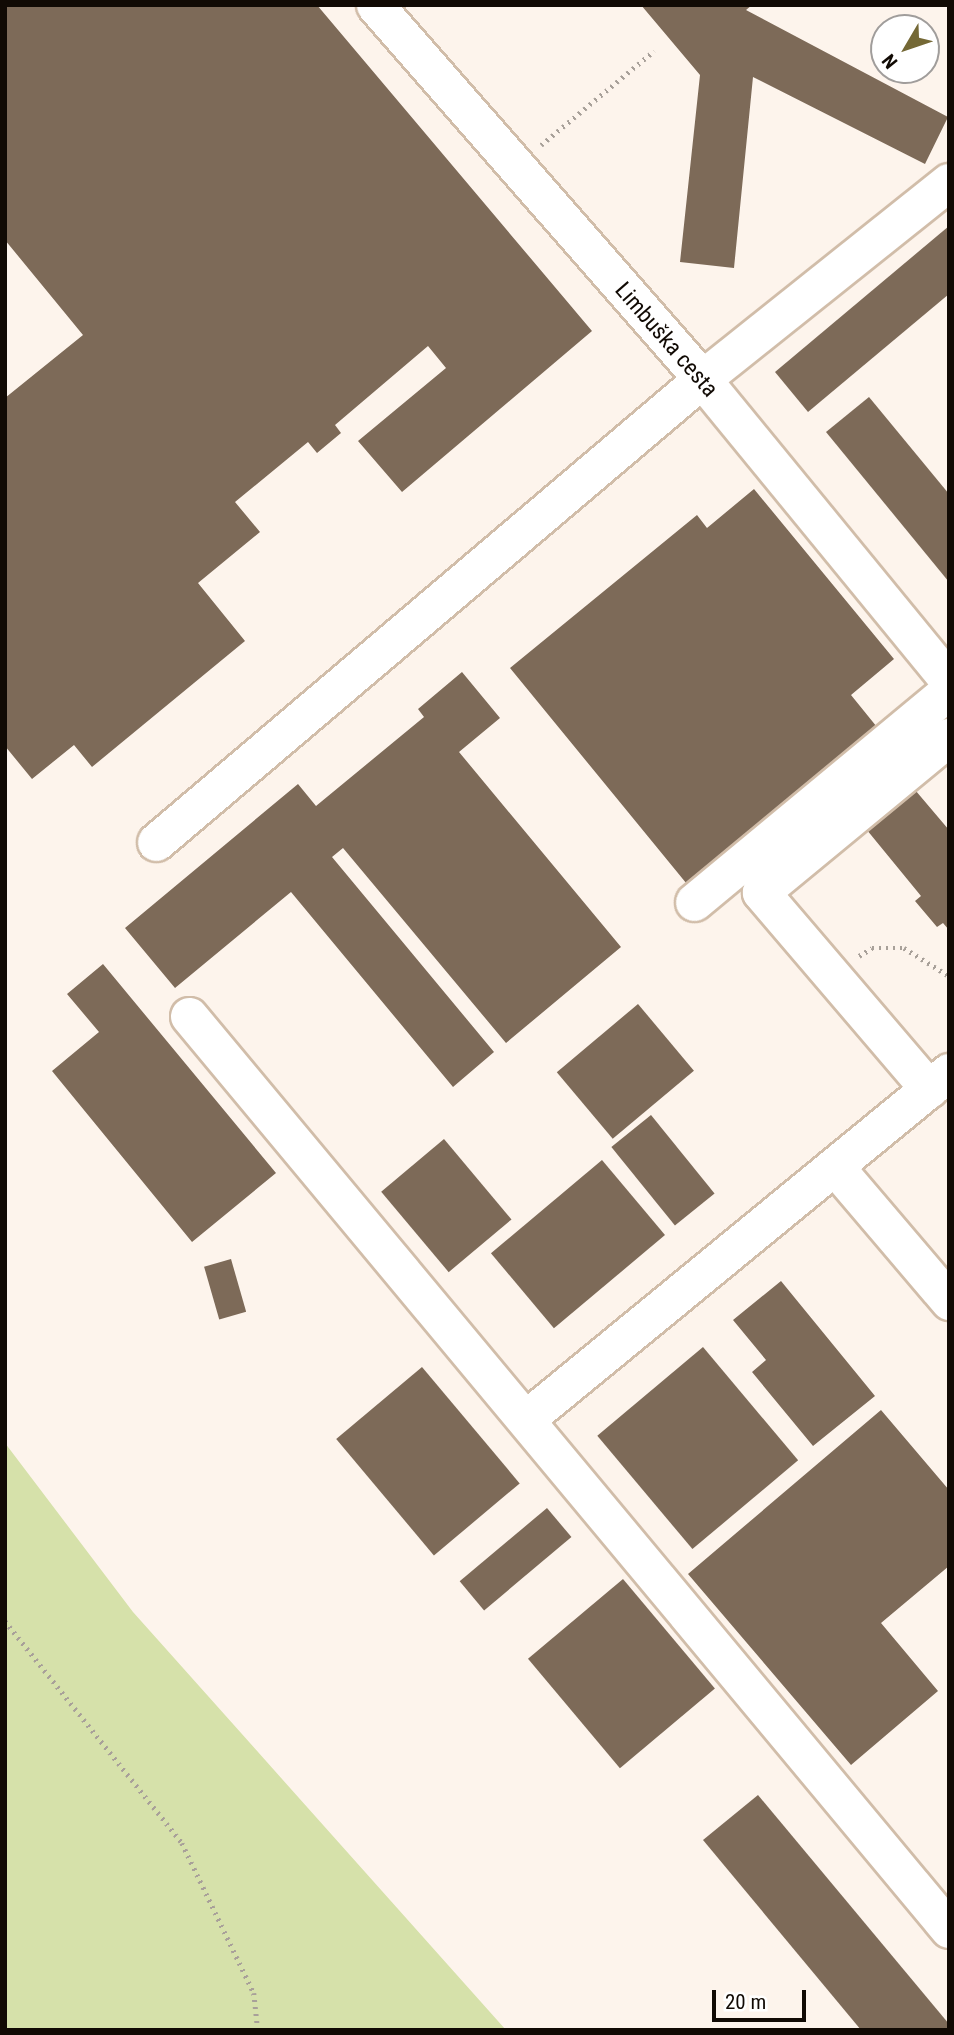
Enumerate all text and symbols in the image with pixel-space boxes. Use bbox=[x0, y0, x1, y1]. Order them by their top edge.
north arrow bbox=[870, 14, 940, 84]
text: N bbox=[877, 50, 902, 73]
street label: Limbuška cesta bbox=[609, 277, 723, 403]
scale bar bbox=[716, 1976, 810, 2020]
text: 20 m bbox=[725, 1990, 766, 2014]

